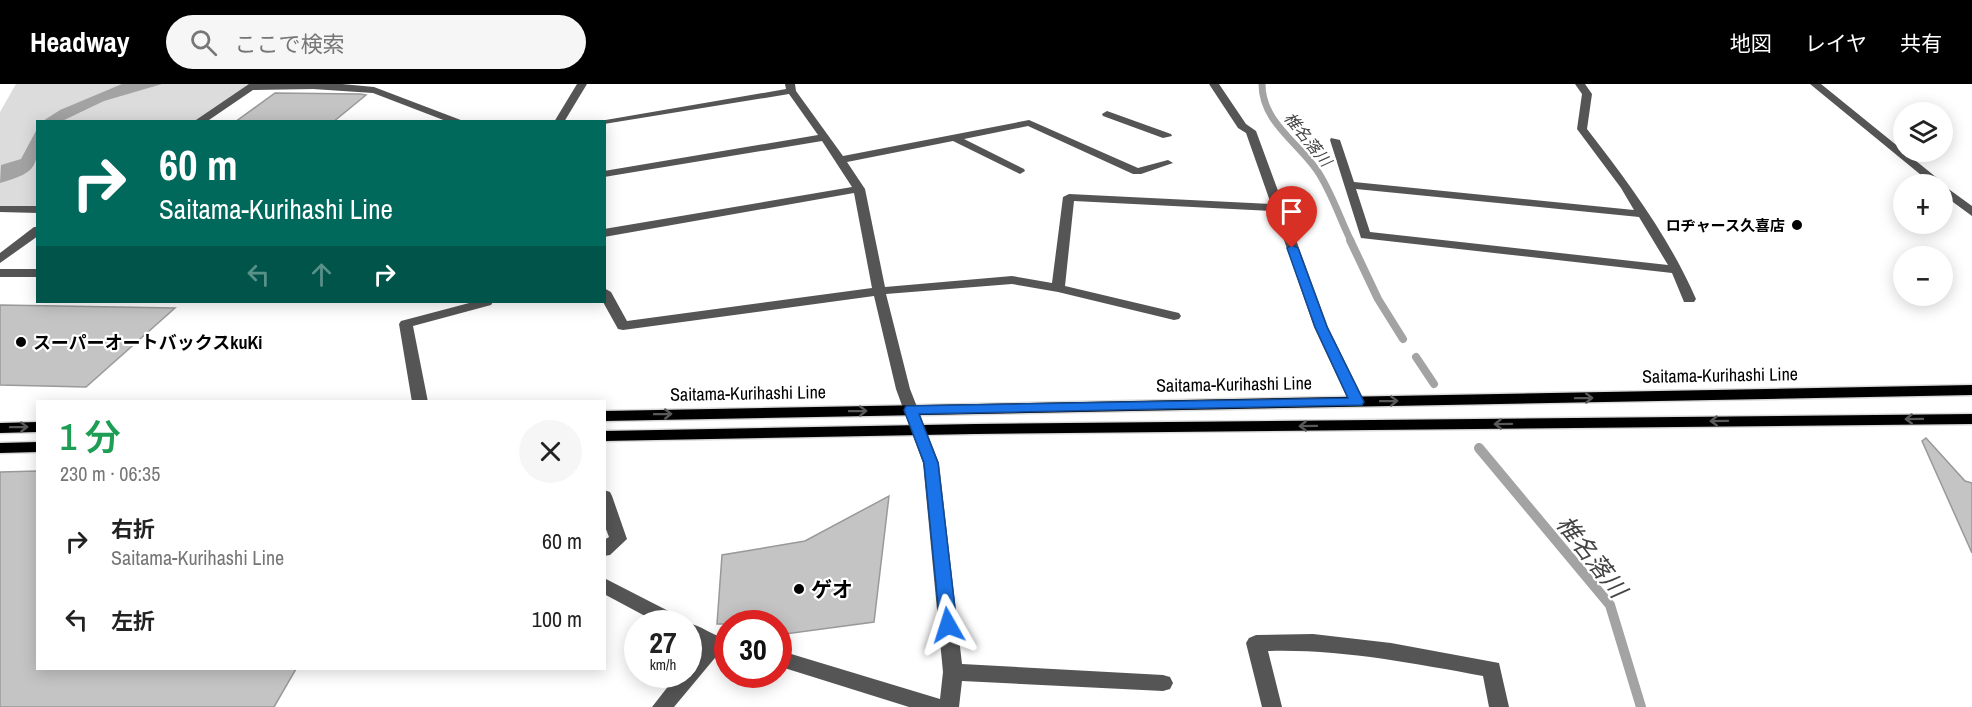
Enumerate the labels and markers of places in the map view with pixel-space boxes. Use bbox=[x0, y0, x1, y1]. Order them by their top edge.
pin bbox=[1266, 186, 1317, 248]
place label: ロヂャース久喜店 bbox=[1666, 215, 1785, 236]
marker: ロヂャース久喜店 bbox=[1790, 218, 1804, 232]
place label: スーパーオートバックスkuKi bbox=[33, 330, 262, 355]
marker: スーパーオートバックスkuKi bbox=[14, 335, 28, 349]
place label: ゲオ bbox=[811, 575, 853, 604]
marker: ゲオ bbox=[792, 582, 806, 596]

